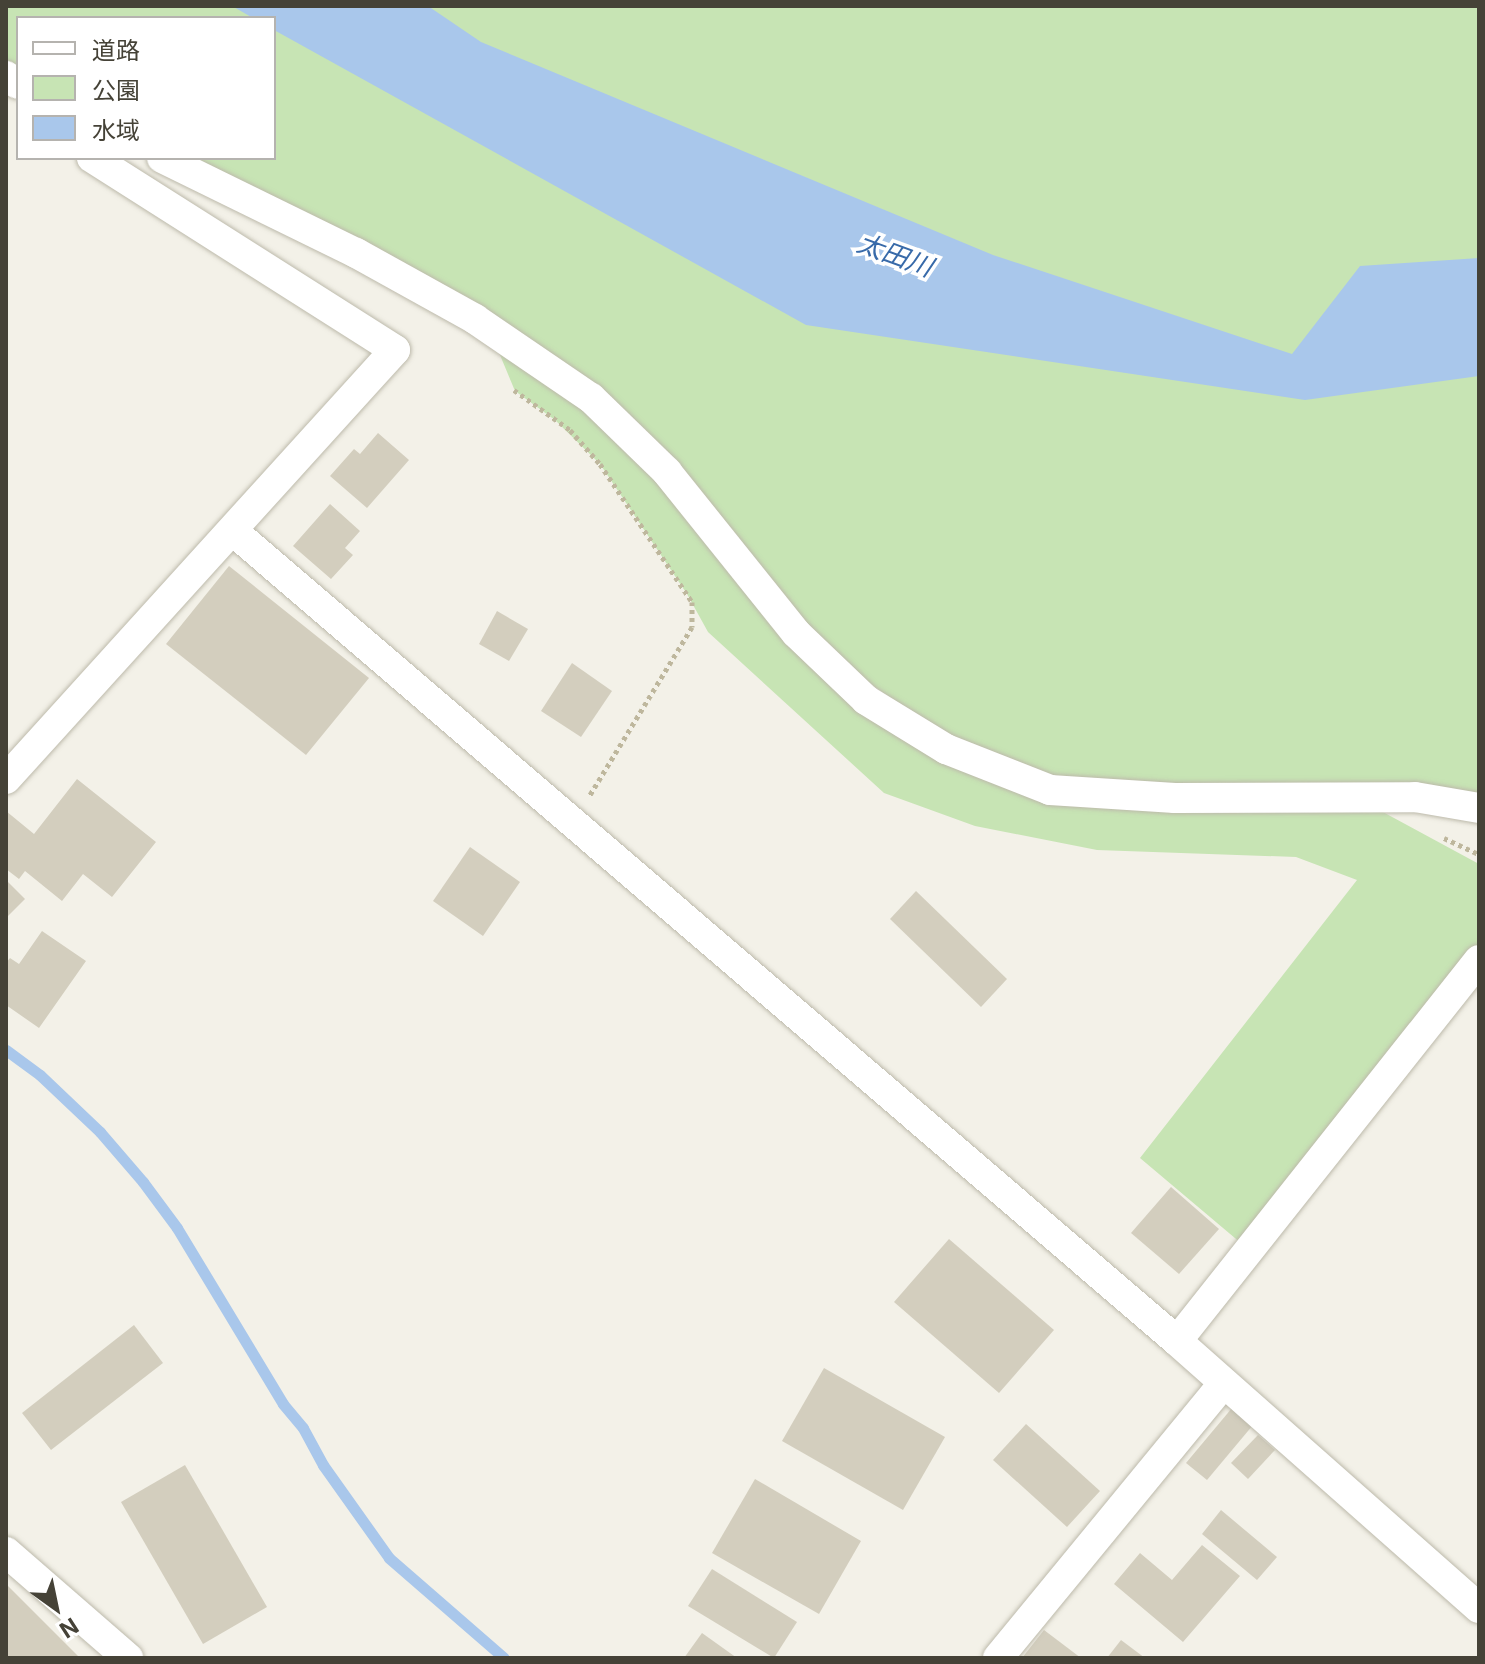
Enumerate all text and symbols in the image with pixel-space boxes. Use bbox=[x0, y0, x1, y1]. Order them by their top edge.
legend bbox=[16, 16, 276, 160]
text: 道路 bbox=[92, 36, 140, 65]
text: 公園 bbox=[92, 76, 140, 105]
text: 水域 bbox=[92, 116, 140, 145]
water label: 太田川 bbox=[853, 227, 937, 283]
north arrow bbox=[16, 1568, 96, 1648]
text: N bbox=[55, 1613, 83, 1644]

